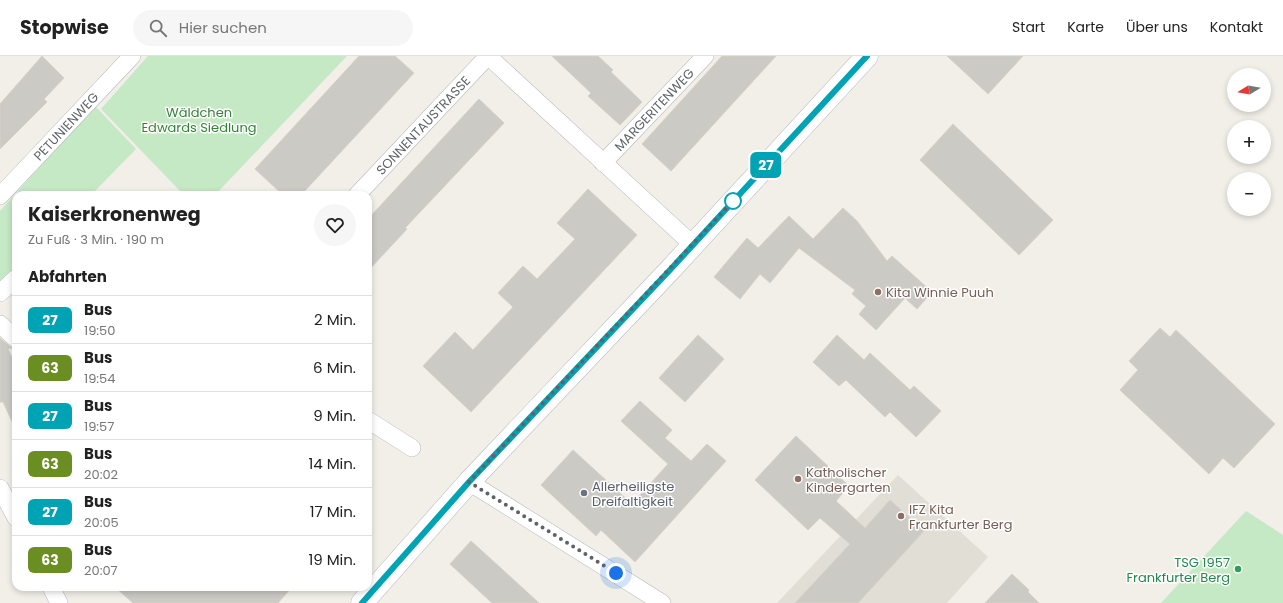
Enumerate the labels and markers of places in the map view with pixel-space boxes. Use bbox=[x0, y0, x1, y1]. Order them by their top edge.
unlabelled marker bbox=[724, 192, 742, 210]
place label: Kita Winnie Puuh bbox=[886, 283, 994, 302]
marker: Kita Winnie Puuh bbox=[873, 287, 883, 297]
place label: Katholischer Kindergarten bbox=[806, 463, 891, 497]
marker: Katholischer Kindergarten bbox=[793, 474, 803, 484]
place label: Allerheiligste Dreifaltigkeit bbox=[592, 477, 674, 511]
marker: Allerheiligste Dreifaltigkeit bbox=[579, 488, 589, 498]
place label: IFZ Kita Frankfurter Berg bbox=[909, 500, 1012, 534]
marker: IFZ Kita Frankfurter Berg bbox=[896, 511, 906, 521]
place label: TSG 1957 Frankfurter Berg bbox=[1127, 553, 1230, 587]
marker: TSG 1957 Frankfurter Berg bbox=[1233, 564, 1243, 574]

